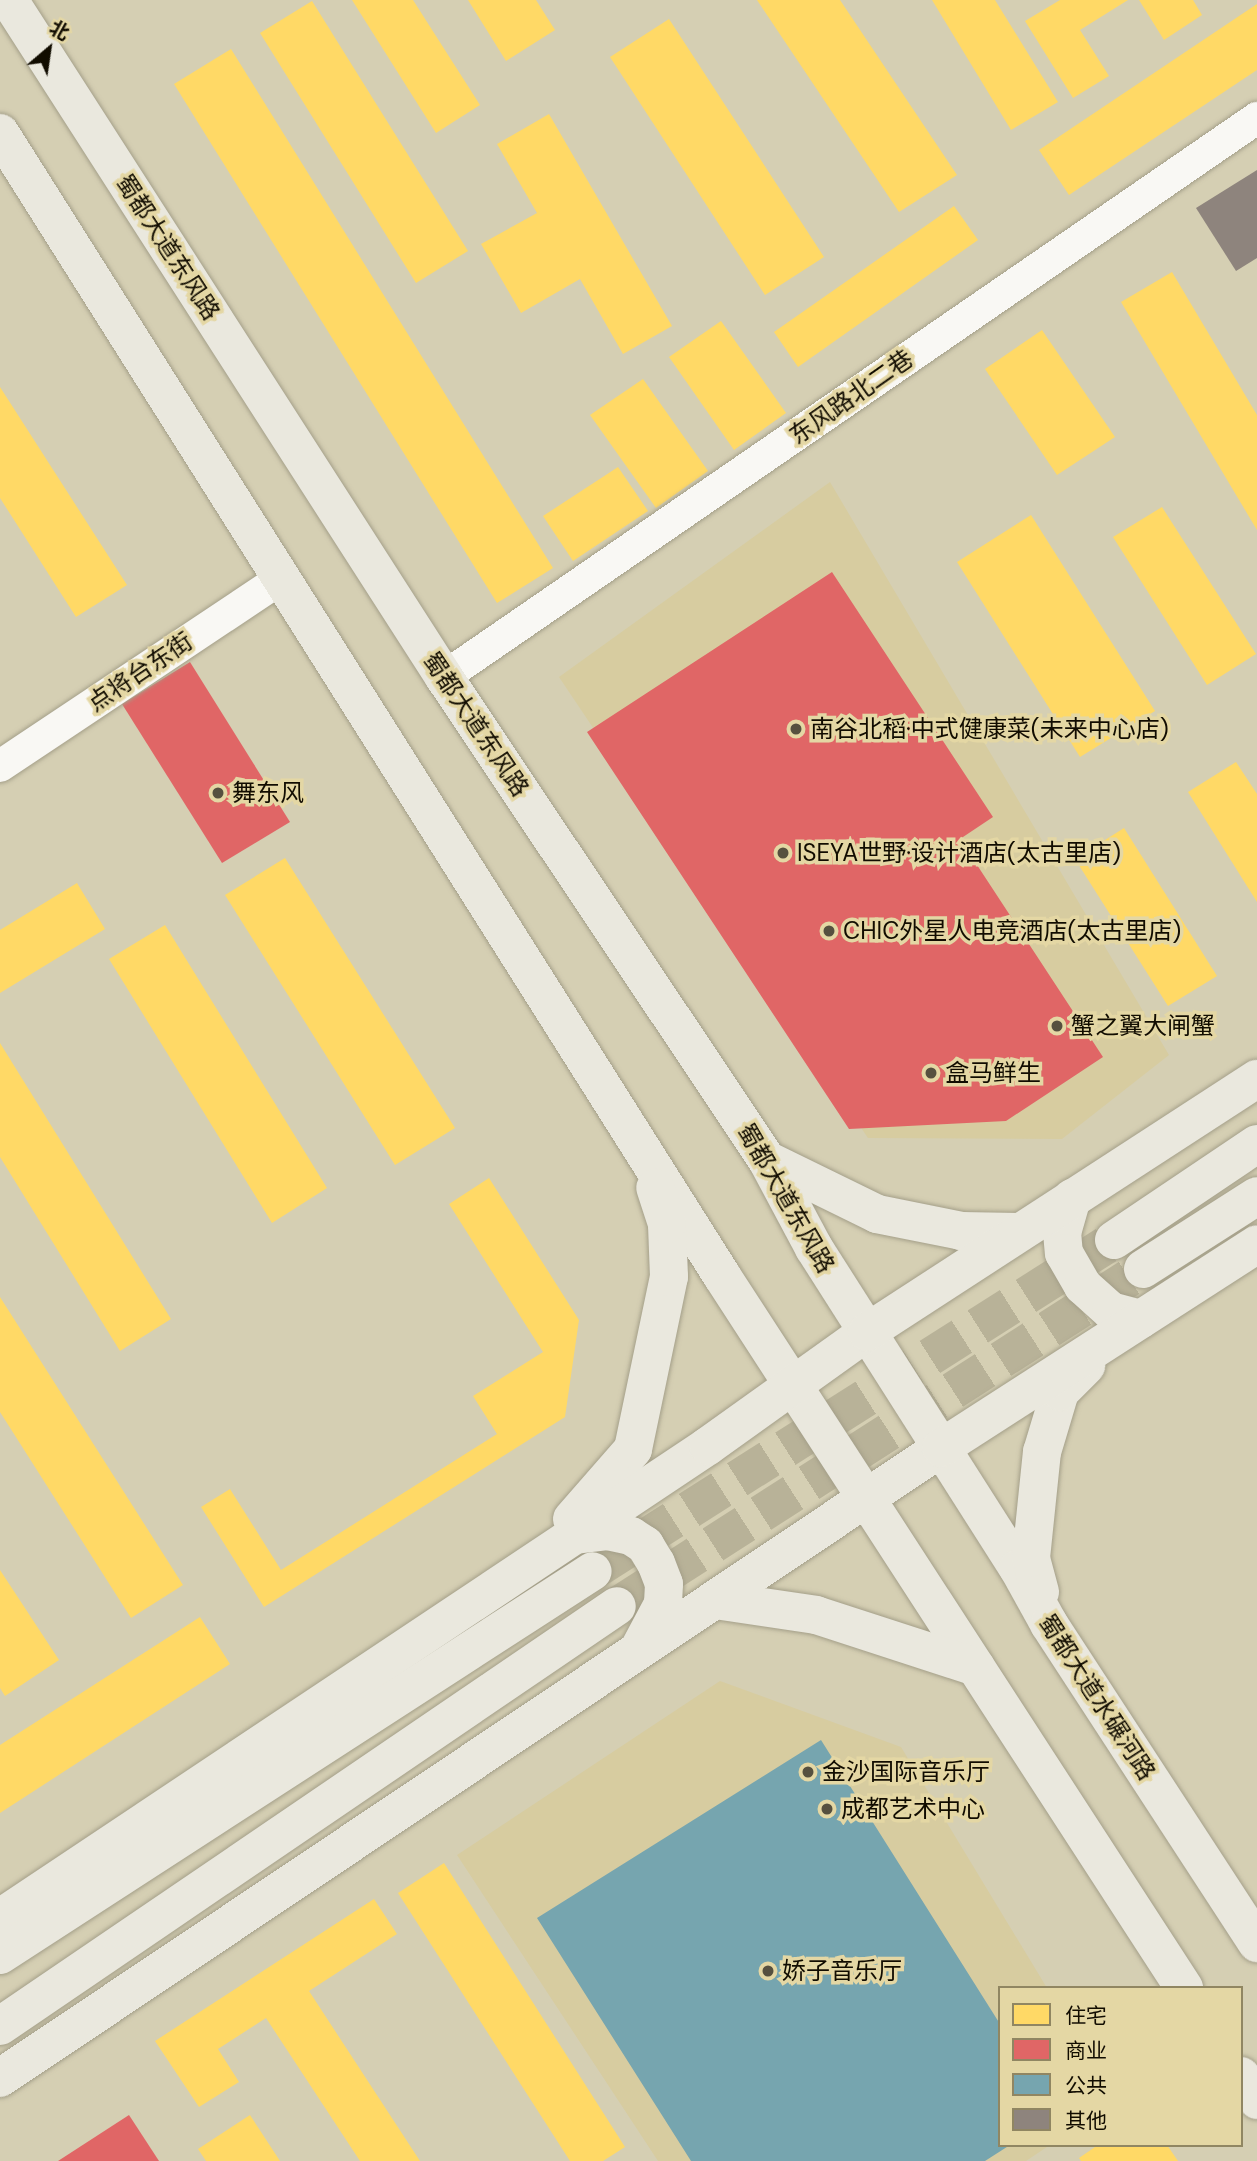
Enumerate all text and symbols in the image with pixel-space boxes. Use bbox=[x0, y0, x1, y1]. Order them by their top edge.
north arrow bbox=[14, 14, 84, 84]
text: 北 bbox=[45, 15, 74, 46]
street label: 蜀都大道东风路 bbox=[110, 169, 226, 325]
street label: 东风路北二巷 bbox=[784, 344, 918, 450]
street label: 点将台东街 bbox=[82, 627, 198, 717]
street label: 蜀都大道东风路 bbox=[417, 646, 535, 802]
place label: 南谷北稻·中式健康菜(未来中心店) bbox=[810, 715, 1169, 743]
marker: 南谷北稻·中式健康菜(未来中心店) bbox=[788, 721, 804, 737]
place label: 舞东风 bbox=[232, 779, 304, 807]
marker: 舞东风 bbox=[210, 785, 226, 801]
place label: ISEYA世野·设计酒店(太古里店) bbox=[797, 839, 1121, 867]
marker: ISEYA世野·设计酒店(太古里店) bbox=[775, 845, 791, 861]
place label: CHIC外星人电竞酒店(太古里店) bbox=[843, 917, 1181, 945]
marker: CHIC外星人电竞酒店(太古里店) bbox=[821, 923, 837, 939]
place label: 蟹之翼大闸蟹 bbox=[1071, 1012, 1215, 1040]
marker: 蟹之翼大闸蟹 bbox=[1049, 1018, 1065, 1034]
place label: 盒马鲜生 bbox=[945, 1059, 1041, 1087]
marker: 盒马鲜生 bbox=[923, 1065, 939, 1081]
street label: 蜀都大道东风路 bbox=[732, 1118, 840, 1278]
street label: 蜀都大道水碾河路 bbox=[1033, 1609, 1161, 1785]
place label: 金沙国际音乐厅 bbox=[822, 1758, 990, 1786]
marker: 金沙国际音乐厅 bbox=[800, 1764, 816, 1780]
place label: 成都艺术中心 bbox=[841, 1795, 985, 1823]
marker: 成都艺术中心 bbox=[819, 1801, 835, 1817]
place label: 娇子音乐厅 bbox=[782, 1957, 902, 1985]
marker: 娇子音乐厅 bbox=[760, 1963, 776, 1979]
legend bbox=[998, 1986, 1243, 2147]
text: 住宅 bbox=[1065, 2002, 1107, 2030]
text: 商业 bbox=[1065, 2037, 1107, 2065]
text: 公共 bbox=[1065, 2072, 1107, 2100]
text: 其他 bbox=[1065, 2107, 1107, 2135]

